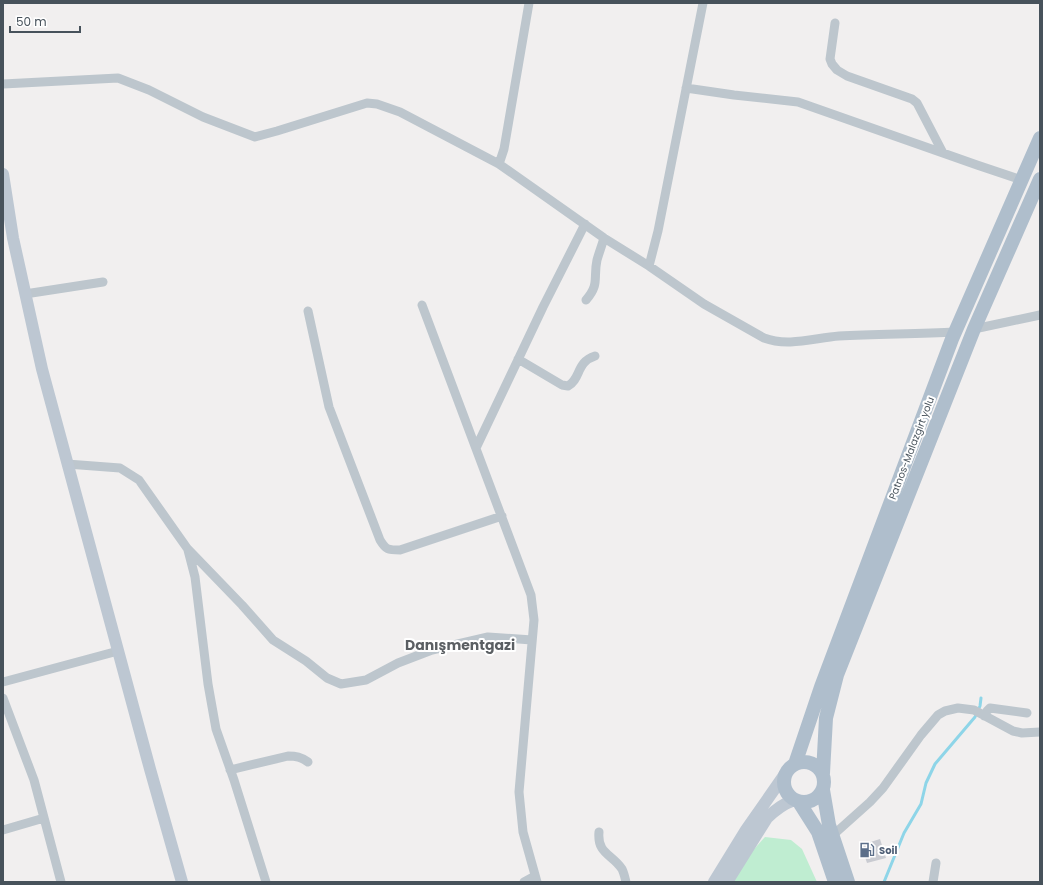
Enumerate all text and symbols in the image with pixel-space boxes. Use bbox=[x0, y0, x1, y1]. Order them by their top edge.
scale bar bbox=[10, 8, 80, 34]
text: 50 m bbox=[16, 13, 47, 30]
street label: Patnos-Malazgirt yolu bbox=[885, 395, 938, 502]
district label: Danışmentgazi bbox=[405, 635, 515, 655]
fuel station icon: Soil bbox=[858, 841, 876, 859]
place label: Soil bbox=[879, 843, 897, 858]

